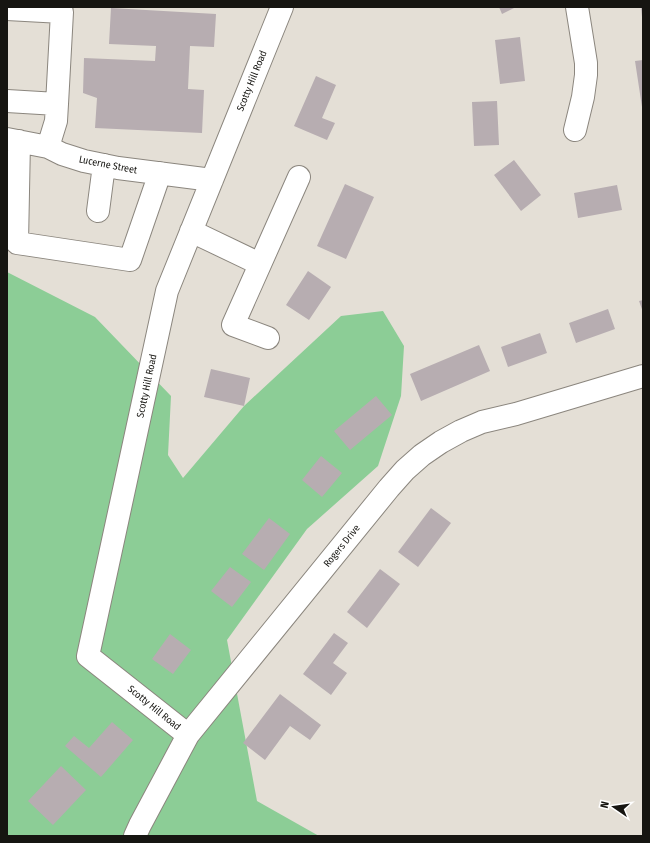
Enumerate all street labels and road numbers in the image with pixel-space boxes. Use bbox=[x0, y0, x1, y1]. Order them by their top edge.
street label: Scotty Hill Road bbox=[234, 49, 270, 113]
street label: Lucerne Street bbox=[78, 153, 139, 177]
street label: Scotty Hill Road bbox=[134, 353, 160, 419]
street label: Rogers Drive bbox=[321, 522, 363, 570]
street label: Scotty Hill Road bbox=[125, 683, 183, 733]

